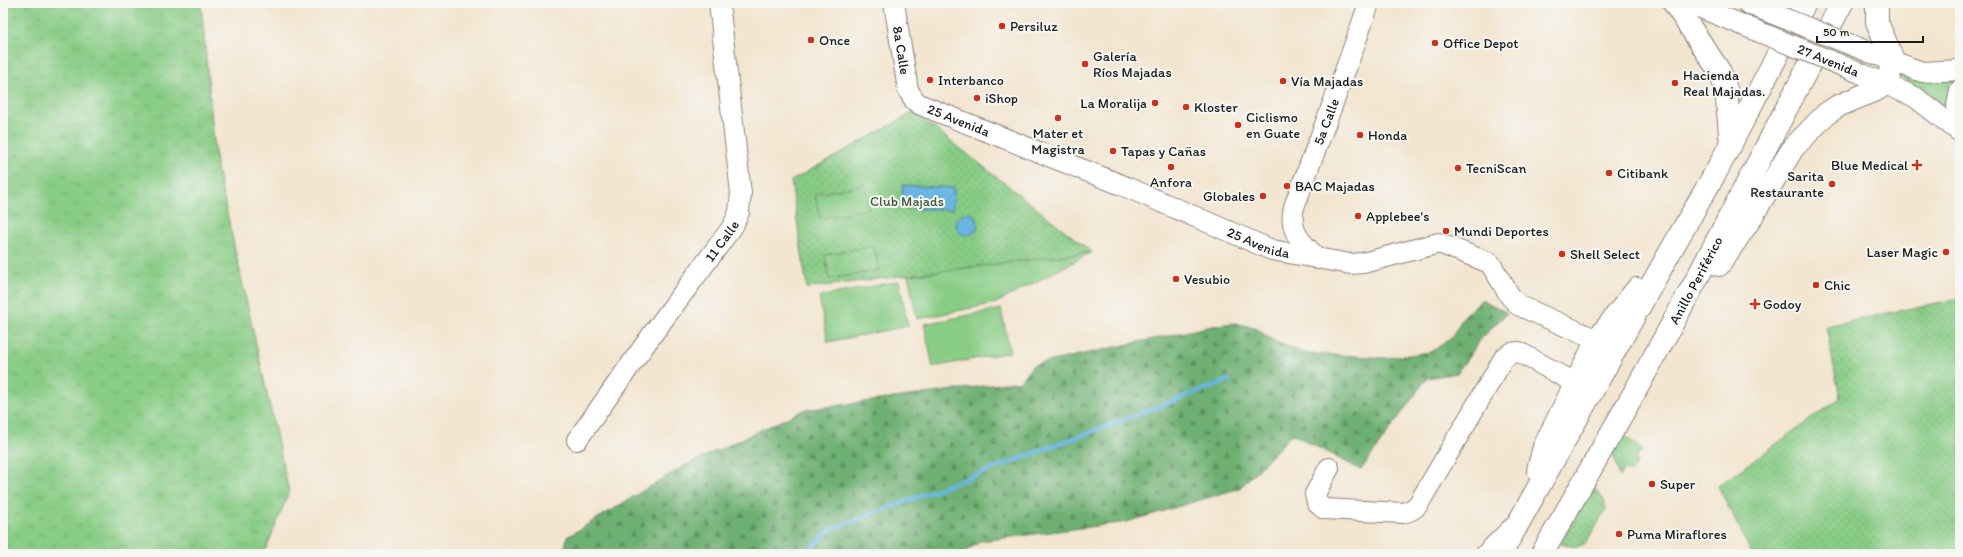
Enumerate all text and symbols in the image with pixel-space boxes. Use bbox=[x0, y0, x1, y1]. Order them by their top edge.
place label: Persiluz bbox=[1010, 18, 1058, 35]
scale bar bbox=[1817, 18, 1923, 44]
marker: Persiluz bbox=[997, 21, 1007, 31]
street label: 8a Calle bbox=[889, 25, 914, 76]
text: 50 m bbox=[1823, 25, 1849, 39]
place label: Once bbox=[819, 32, 850, 49]
marker: Once bbox=[806, 35, 816, 45]
place label: Office Depot bbox=[1443, 35, 1519, 52]
marker: Office Depot bbox=[1430, 38, 1440, 48]
street label: 27 Avenida bbox=[1795, 40, 1862, 81]
place label: Galería Ríos Majadas bbox=[1093, 48, 1172, 81]
marker: Galería Ríos Majadas bbox=[1080, 59, 1090, 69]
place label: Hacienda Real Majadas. bbox=[1683, 67, 1766, 100]
place label: Interbanco bbox=[938, 72, 1004, 89]
place label: Vía Majadas bbox=[1291, 73, 1363, 90]
marker: Interbanco bbox=[925, 75, 935, 85]
marker: Vía Majadas bbox=[1278, 76, 1288, 86]
marker: Hacienda Real Majadas. bbox=[1670, 78, 1680, 88]
place label: iShop bbox=[985, 90, 1018, 107]
marker: iShop bbox=[972, 93, 982, 103]
place label: La Moralija bbox=[1080, 95, 1147, 112]
street label: 5a Calle bbox=[1310, 96, 1343, 147]
marker: La Moralija bbox=[1150, 98, 1160, 108]
place label: Kloster bbox=[1194, 99, 1238, 116]
street label: 25 Avenida bbox=[925, 100, 993, 140]
marker: Kloster bbox=[1181, 102, 1191, 112]
place label: Ciclismo en Guate bbox=[1246, 109, 1301, 142]
marker: Mater et Magistra bbox=[1053, 113, 1063, 123]
marker: Ciclismo en Guate bbox=[1233, 120, 1243, 130]
place label: Mater et Magistra bbox=[1031, 125, 1085, 158]
place label: Honda bbox=[1368, 127, 1407, 144]
marker: Honda bbox=[1355, 130, 1365, 140]
place label: Tapas y Cañas bbox=[1121, 143, 1206, 160]
marker: Tapas y Cañas bbox=[1108, 146, 1118, 156]
place label: Blue Medical bbox=[1831, 157, 1908, 174]
marker: Blue Medical bbox=[1911, 159, 1923, 171]
place label: TecniScan bbox=[1466, 160, 1526, 177]
marker: Anfora bbox=[1166, 162, 1176, 172]
marker: TecniScan bbox=[1453, 163, 1463, 173]
place label: Citibank bbox=[1617, 165, 1669, 182]
marker: Citibank bbox=[1604, 168, 1614, 178]
place label: Sarita Restaurante bbox=[1750, 168, 1825, 201]
place label: Anfora bbox=[1150, 174, 1192, 191]
place label: BAC Majadas bbox=[1295, 178, 1375, 195]
marker: Sarita Restaurante bbox=[1827, 179, 1837, 189]
marker: BAC Majadas bbox=[1282, 181, 1292, 191]
place label: Globales bbox=[1203, 188, 1255, 205]
marker: Globales bbox=[1258, 191, 1268, 201]
park label: Club Majads bbox=[870, 193, 944, 210]
place label: Applebee's bbox=[1366, 208, 1429, 225]
marker: Applebee's bbox=[1353, 211, 1363, 221]
street label: 11 Calle bbox=[701, 218, 743, 265]
street label: 25 Avenida bbox=[1224, 223, 1292, 262]
place label: Mundi Deportes bbox=[1454, 223, 1549, 240]
marker: Mundi Deportes bbox=[1441, 226, 1451, 236]
street label: Anillo Periférico bbox=[1665, 233, 1726, 327]
place label: Laser Magic bbox=[1866, 244, 1938, 261]
place label: Shell Select bbox=[1570, 246, 1640, 263]
marker: Laser Magic bbox=[1941, 247, 1951, 257]
marker: Shell Select bbox=[1557, 249, 1567, 259]
place label: Vesubio bbox=[1184, 271, 1230, 288]
marker: Vesubio bbox=[1171, 274, 1181, 284]
place label: Chic bbox=[1824, 277, 1851, 294]
marker: Chic bbox=[1811, 280, 1821, 290]
place label: Godoy bbox=[1763, 296, 1802, 313]
marker: Godoy bbox=[1750, 299, 1760, 309]
place label: Super bbox=[1660, 476, 1696, 493]
marker: Super bbox=[1647, 479, 1657, 489]
place label: Puma Miraflores bbox=[1627, 526, 1727, 543]
marker: Puma Miraflores bbox=[1614, 529, 1624, 539]

